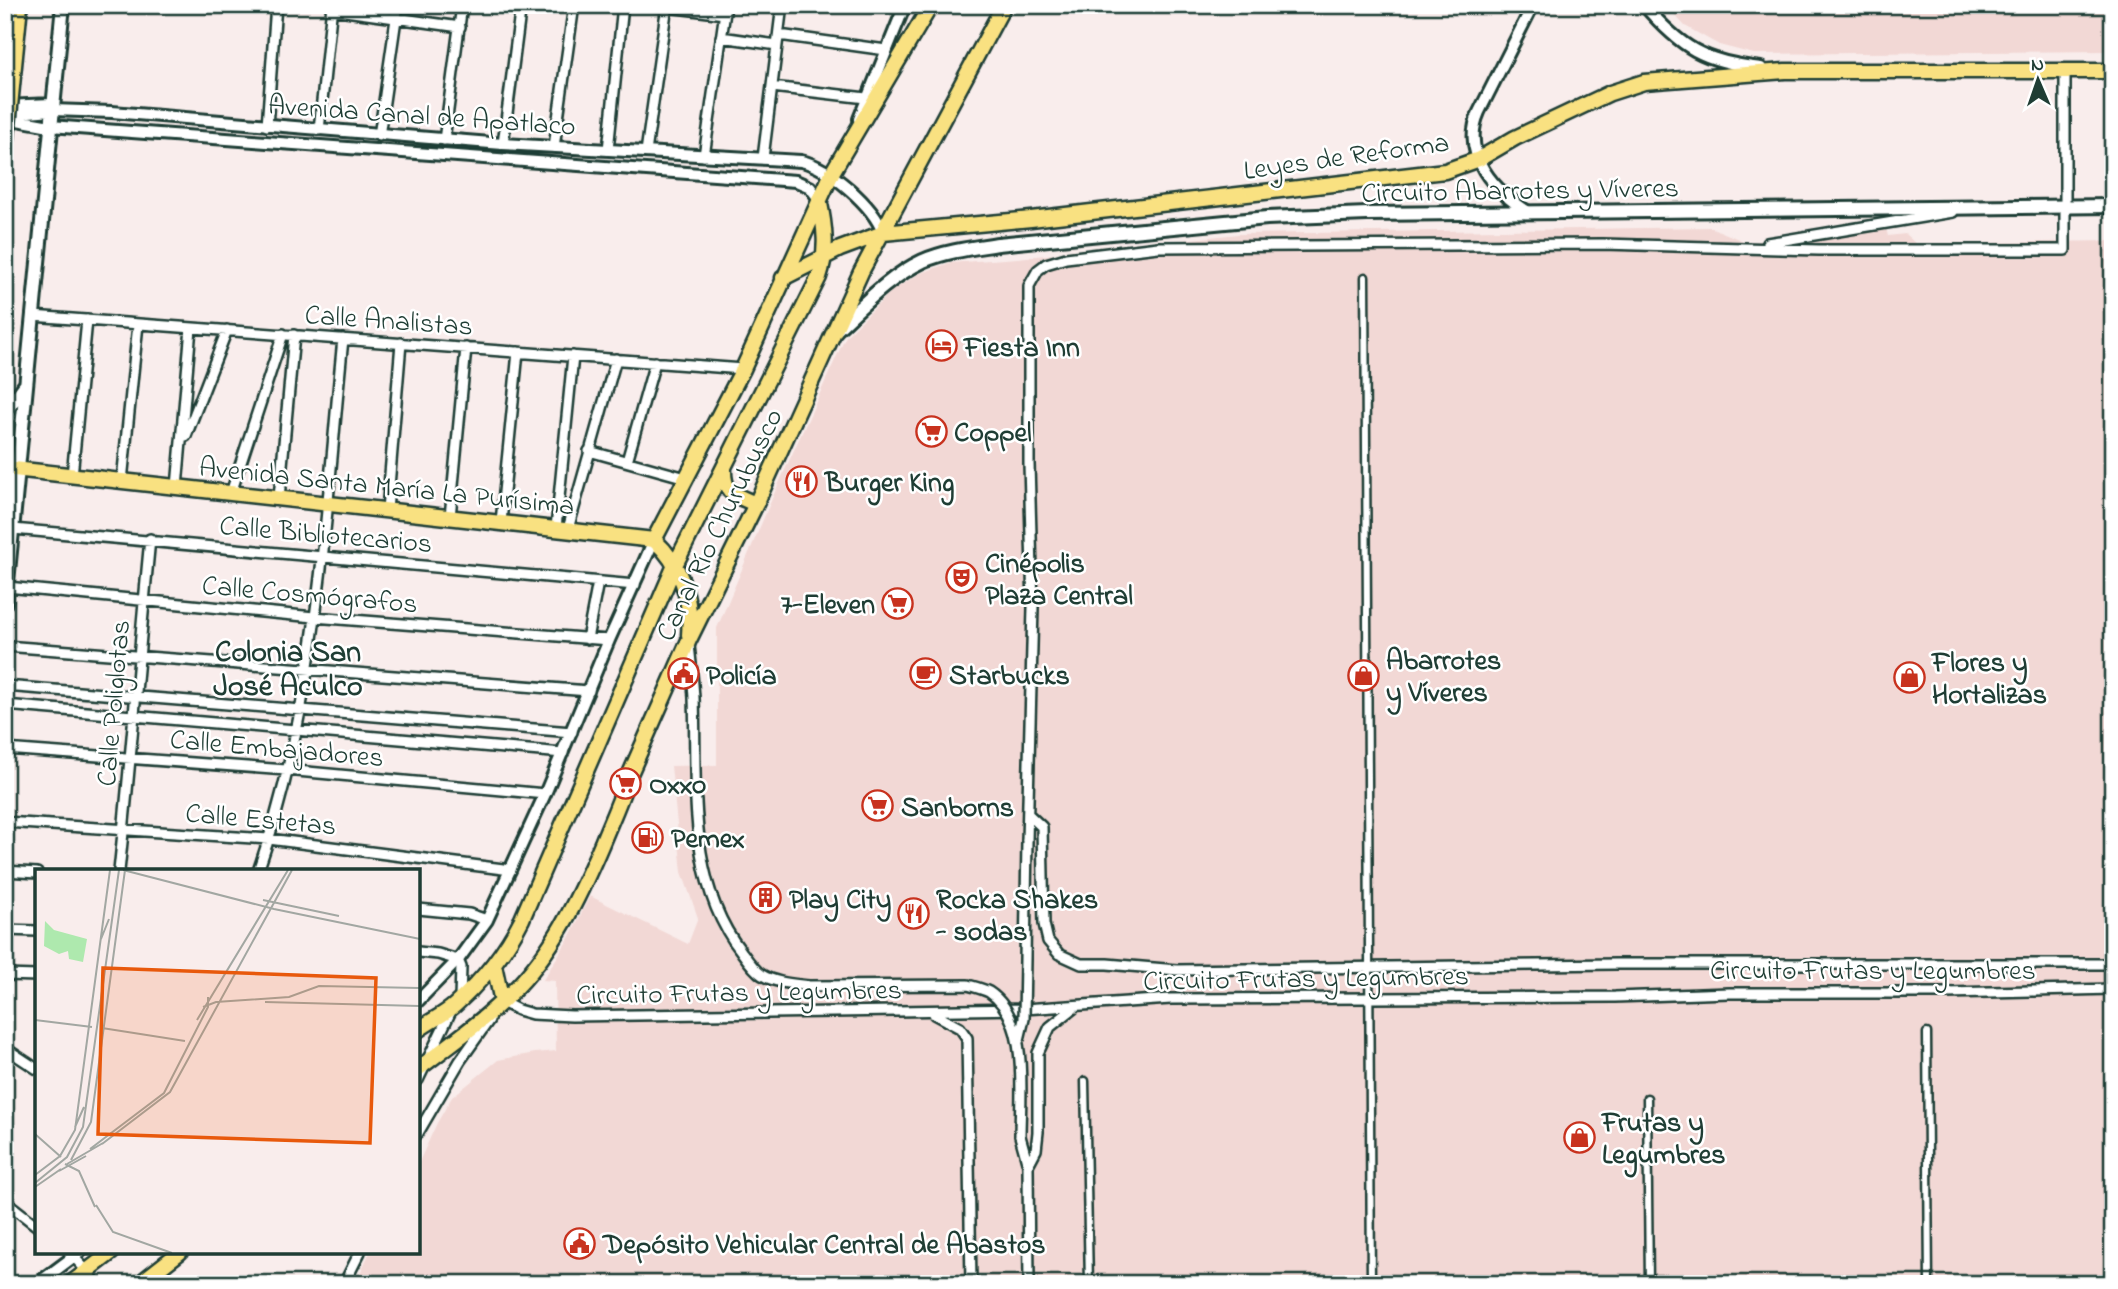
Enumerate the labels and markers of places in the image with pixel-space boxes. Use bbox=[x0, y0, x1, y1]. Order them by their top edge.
hotel icon: Fiesta Inn bbox=[924, 329, 958, 363]
place label: Fiesta Inn bbox=[962, 329, 1080, 370]
supermarket icon: Coppel bbox=[914, 414, 948, 448]
place label: Coppel bbox=[954, 414, 1032, 455]
restaurant icon: Burger King bbox=[785, 464, 819, 498]
place label: Burger King bbox=[823, 464, 954, 506]
place label: Cinépolis Plaza Central bbox=[985, 545, 1133, 618]
theatre icon: Cinépolis Plaza Central bbox=[945, 561, 979, 595]
place label: 7-Eleven bbox=[781, 586, 875, 627]
supermarket icon: 7-Eleven bbox=[881, 586, 915, 620]
place label: Abarrotes y Víveres bbox=[1386, 642, 1501, 715]
place label: Flores y Hortalizas bbox=[1930, 644, 2047, 717]
public building icon: Policía bbox=[666, 657, 700, 691]
place label: Policía bbox=[706, 657, 777, 698]
cafe icon: Starbucks bbox=[909, 657, 943, 691]
place label: Starbucks bbox=[949, 657, 1070, 698]
shop icon: Abarrotes y Víveres bbox=[1346, 658, 1380, 692]
shop icon: Flores y Hortalizas bbox=[1892, 660, 1926, 694]
supermarket icon: Oxxo bbox=[609, 766, 643, 800]
place label: Oxxo bbox=[649, 766, 706, 807]
supermarket icon: Sanborns bbox=[861, 789, 895, 823]
place label: Sanborns bbox=[901, 789, 1014, 830]
fuel station icon: Pemex bbox=[631, 820, 665, 854]
place label: Pemex bbox=[671, 820, 745, 861]
building icon: Play City bbox=[749, 881, 783, 915]
place label: Play City bbox=[789, 881, 891, 922]
place label: Rocka Shakes - sodas bbox=[935, 881, 1098, 954]
restaurant icon: Rocka Shakes - sodas bbox=[896, 897, 930, 931]
place label: Frutas y Legumbres bbox=[1600, 1104, 1725, 1178]
shop icon: Frutas y Legumbres bbox=[1562, 1120, 1596, 1154]
public building icon: Depósito Vehicular Central de Abastos bbox=[563, 1226, 597, 1260]
place label: Depósito Vehicular Central de Abastos bbox=[601, 1226, 1046, 1267]

